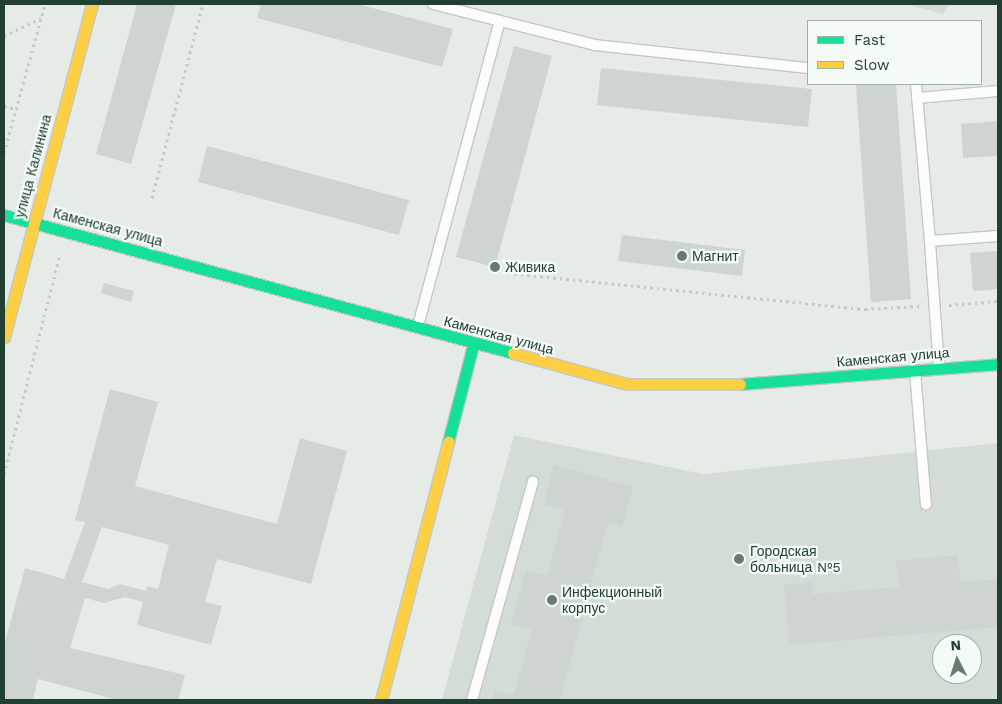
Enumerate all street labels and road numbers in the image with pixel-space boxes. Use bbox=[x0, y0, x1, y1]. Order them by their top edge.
street label: улица Калинина bbox=[11, 113, 55, 219]
street label: Каменская улица bbox=[51, 204, 165, 250]
street label: Каменская улица bbox=[442, 312, 556, 358]
street label: Каменская улица bbox=[836, 344, 950, 370]

